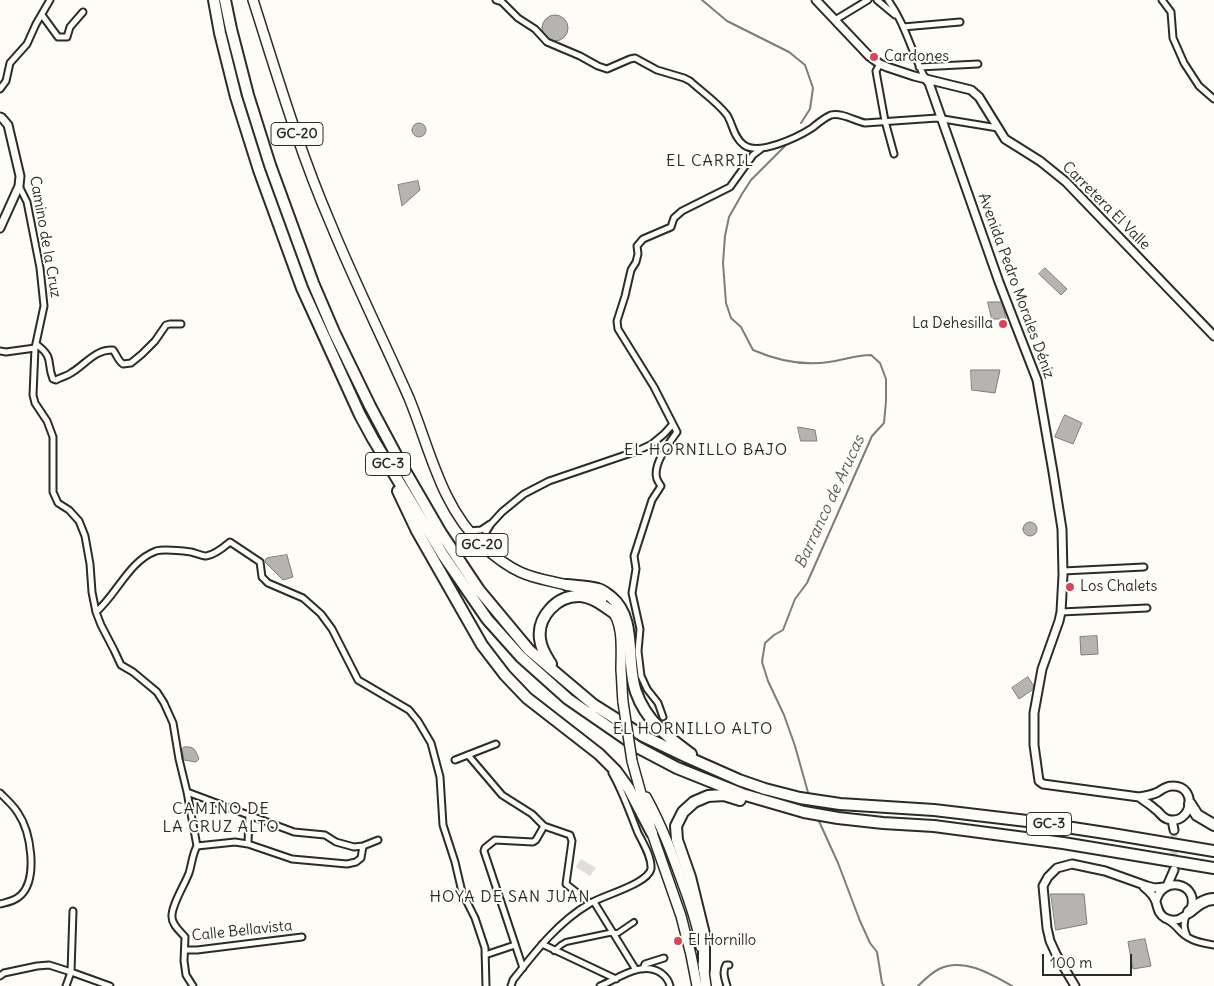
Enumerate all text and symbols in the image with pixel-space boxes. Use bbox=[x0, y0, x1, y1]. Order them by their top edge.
place label: Cardones bbox=[884, 48, 949, 66]
marker: Cardones bbox=[868, 51, 880, 63]
road number: GC-20 bbox=[271, 122, 323, 146]
district label: EL CARRIL bbox=[665, 151, 755, 171]
street label: Carretera El Valle bbox=[1058, 158, 1154, 254]
street label: Camino de la Cruz bbox=[25, 175, 65, 299]
street label: Avenida Pedro Morales Déniz bbox=[974, 191, 1058, 381]
place label: La Dehesilla bbox=[912, 315, 993, 333]
marker: La Dehesilla bbox=[997, 318, 1009, 330]
water label: Barranco de Arucas bbox=[791, 433, 869, 571]
district label: EL HORNILLO BAJO bbox=[622, 440, 790, 460]
road number: GC-3 bbox=[366, 452, 410, 476]
road number: GC-20 bbox=[456, 534, 508, 556]
place label: Los Chalets bbox=[1080, 578, 1157, 596]
marker: Los Chalets bbox=[1064, 581, 1076, 593]
district label: EL HORNILLO ALTO bbox=[611, 719, 775, 739]
district label: CAMINO DE LA CRUZ ALTO bbox=[161, 799, 281, 837]
road number: GC-3 bbox=[1026, 812, 1072, 836]
district label: HOYA DE SAN JUAN bbox=[427, 887, 593, 907]
street label: Calle Bellavista bbox=[191, 917, 293, 945]
place label: El Hornillo bbox=[688, 932, 756, 950]
marker: El Hornillo bbox=[672, 935, 684, 947]
scale bar bbox=[1044, 944, 1134, 976]
text: 100 m bbox=[1050, 953, 1092, 972]

